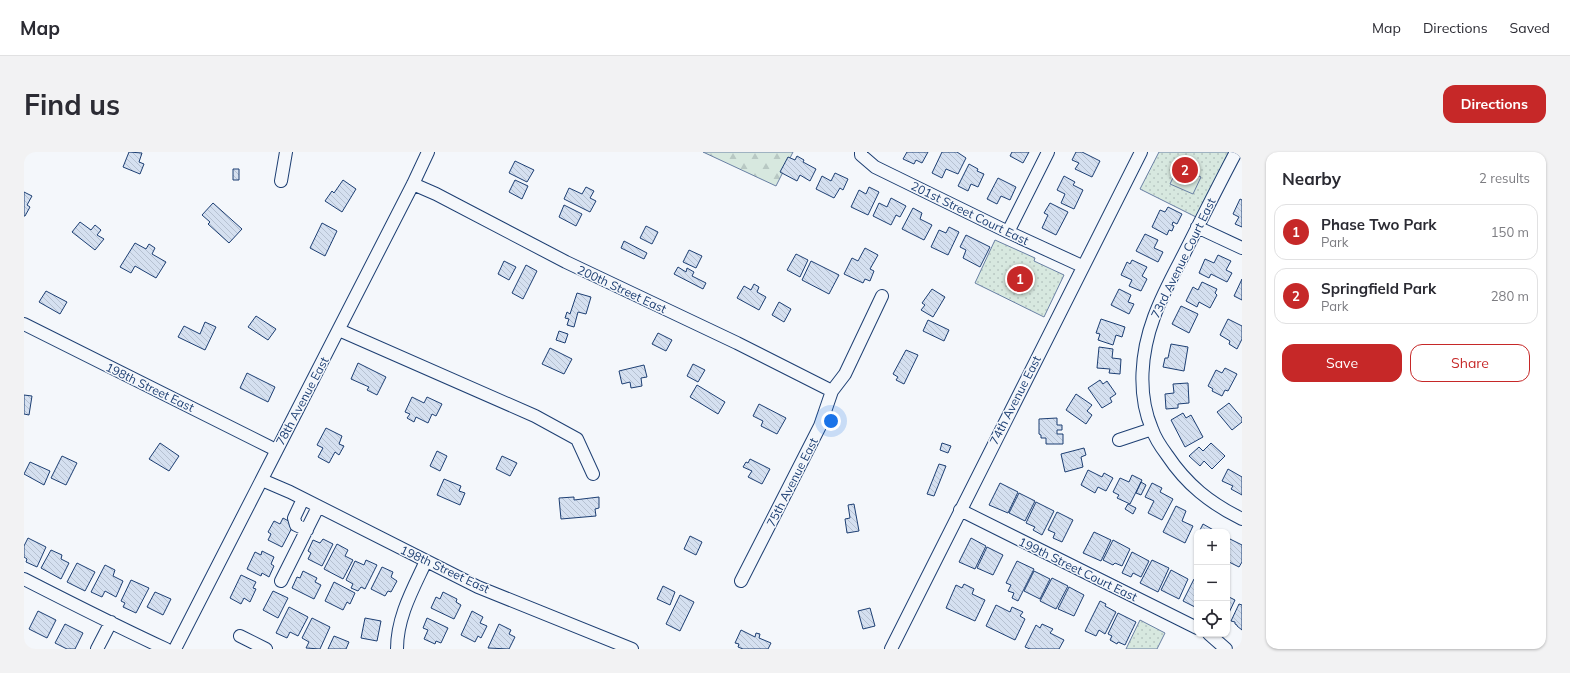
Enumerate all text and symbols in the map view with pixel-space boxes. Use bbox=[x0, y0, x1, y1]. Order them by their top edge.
text: Map bbox=[20, 16, 60, 40]
text: Map bbox=[1372, 19, 1401, 37]
text: Directions bbox=[1423, 19, 1488, 37]
text: Saved bbox=[1510, 19, 1550, 37]
button: Directions bbox=[1443, 85, 1546, 123]
text: Find us bbox=[24, 87, 120, 122]
pin: 2 bbox=[1172, 155, 1198, 185]
text: Nearby bbox=[1282, 168, 1341, 189]
text: 2 results bbox=[1479, 170, 1530, 186]
street label: 201st Street Court East bbox=[909, 178, 1031, 248]
street label: 73rd Avenue Court East bbox=[1147, 195, 1219, 321]
text: Phase Two Park bbox=[1321, 215, 1437, 234]
text: 1 bbox=[1292, 224, 1300, 240]
text: 150 m bbox=[1491, 224, 1529, 240]
text: Park bbox=[1321, 234, 1348, 250]
street label: 200th Street East bbox=[575, 262, 669, 316]
pin: 1 bbox=[1007, 264, 1033, 294]
text: Springfield Park bbox=[1321, 279, 1436, 298]
text: 2 bbox=[1292, 288, 1300, 304]
text: 280 m bbox=[1491, 288, 1529, 304]
text: Park bbox=[1321, 298, 1348, 314]
button: Save bbox=[1282, 344, 1402, 382]
button: Share bbox=[1410, 344, 1530, 382]
street label: 74th Avenue East bbox=[986, 353, 1044, 447]
street label: 78th Avenue East bbox=[272, 354, 332, 448]
street label: 198th Street East bbox=[103, 359, 197, 415]
your location bbox=[821, 411, 841, 431]
street label: 75th Avenue East bbox=[763, 435, 821, 529]
map controls bbox=[1194, 529, 1230, 637]
button: + bbox=[1194, 529, 1230, 565]
street label: 199th Street Court East bbox=[1016, 534, 1140, 604]
street label: 198th Street East bbox=[398, 542, 492, 596]
button: − bbox=[1194, 565, 1230, 601]
button: locate bbox=[1194, 601, 1230, 637]

